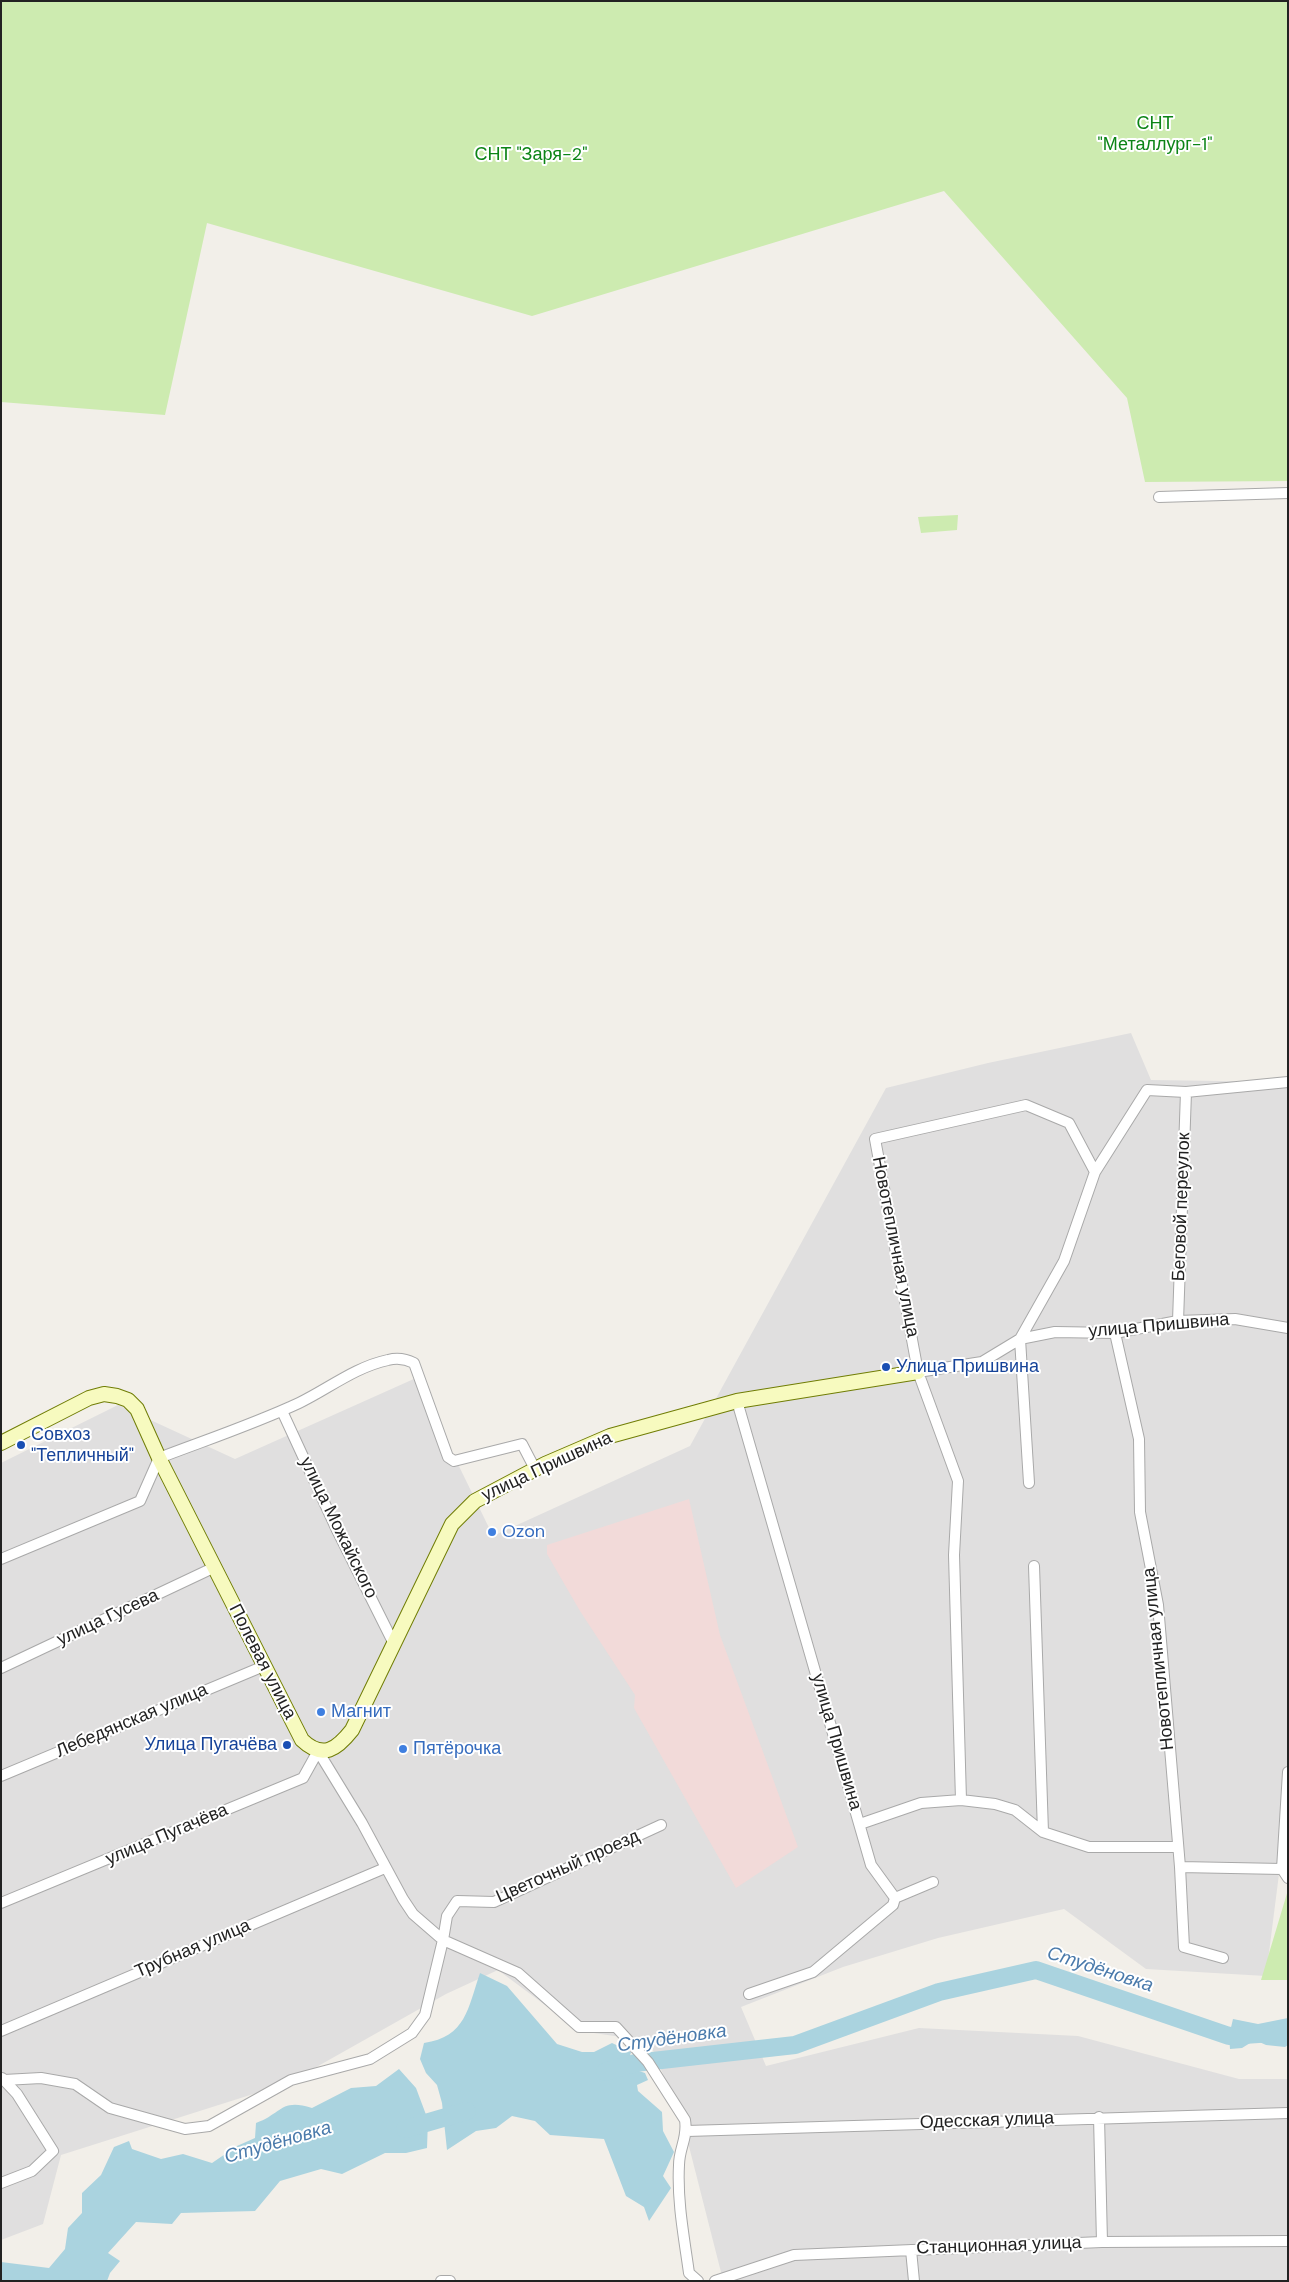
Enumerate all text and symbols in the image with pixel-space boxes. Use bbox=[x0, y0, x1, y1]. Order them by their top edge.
park label: СНТ "Металлург-1" bbox=[1098, 113, 1212, 156]
park label: СНТ "Заря-2" bbox=[475, 144, 587, 166]
street label: Беговой переулок bbox=[1169, 1132, 1195, 1282]
street label: Новотепличная улица bbox=[867, 1155, 923, 1339]
street label: улица Пришвина bbox=[1088, 1309, 1230, 1343]
place label: Улица Пришвина bbox=[896, 1356, 1039, 1378]
marker: Улица Пришвина bbox=[880, 1361, 892, 1373]
place label: Совхоз "Тепличный" bbox=[31, 1424, 134, 1466]
street label: улица Пришвина bbox=[478, 1427, 616, 1507]
marker: Совхоз "Тепличный" bbox=[15, 1439, 27, 1451]
street label: улица Можайского bbox=[294, 1454, 382, 1602]
place label: Ozon bbox=[502, 1521, 545, 1543]
marker: Ozon bbox=[486, 1526, 498, 1538]
street label: Новотепличная улица bbox=[1139, 1567, 1179, 1751]
street label: улица Гусева bbox=[54, 1585, 162, 1651]
street label: Полевая улица bbox=[224, 1601, 300, 1723]
street label: улица Пришвина bbox=[806, 1671, 866, 1813]
street label: Лебедянская улица bbox=[53, 1679, 211, 1763]
place label: Магнит bbox=[331, 1701, 391, 1723]
marker: Магнит bbox=[315, 1706, 327, 1718]
place label: Улица Пугачёва bbox=[145, 1734, 277, 1756]
place label: Пятёрочка bbox=[413, 1738, 501, 1760]
marker: Улица Пугачёва bbox=[281, 1739, 293, 1751]
marker: Пятёрочка bbox=[397, 1743, 409, 1755]
street label: улица Пугачёва bbox=[103, 1800, 231, 1870]
street label: Цветочный проезд bbox=[493, 1826, 643, 1908]
street label: Трубная улица bbox=[132, 1915, 254, 1983]
water label: Студёновка bbox=[1044, 1942, 1156, 1998]
water label: Студёновка bbox=[616, 2020, 728, 2058]
street label: Одесская улица bbox=[919, 2108, 1055, 2134]
water label: Студёновка bbox=[222, 2117, 334, 2169]
street label: Станционная улица bbox=[916, 2232, 1082, 2260]

